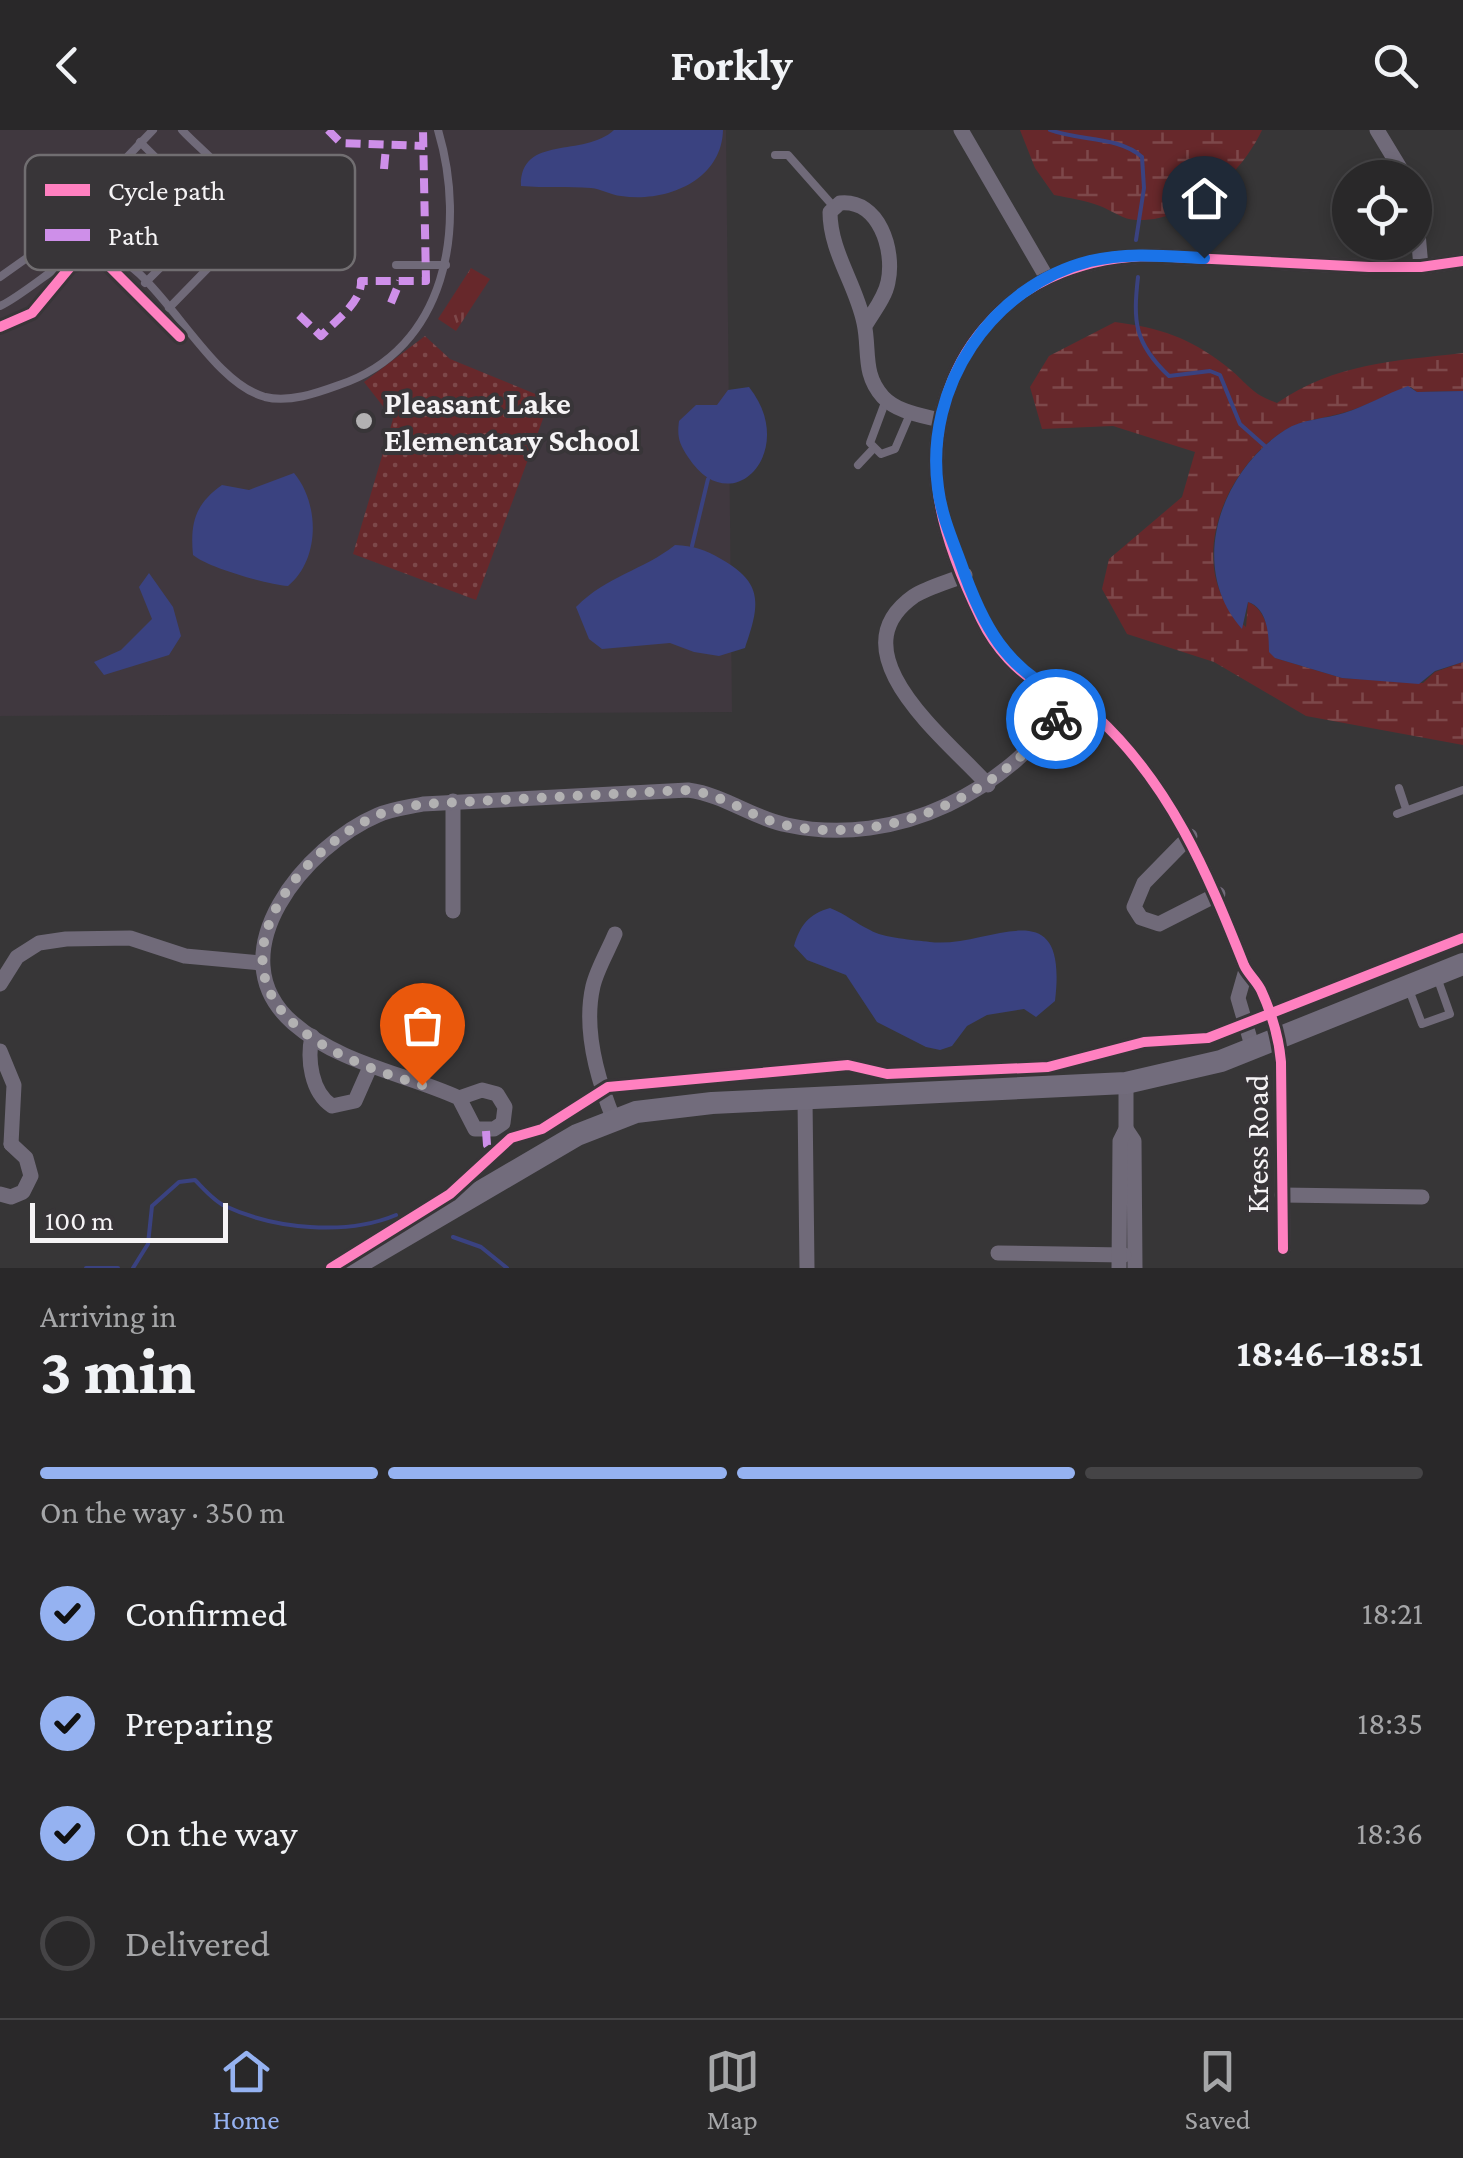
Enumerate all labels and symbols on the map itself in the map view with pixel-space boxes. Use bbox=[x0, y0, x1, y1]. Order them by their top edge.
legend bbox=[25, 155, 355, 270]
pin bbox=[1162, 156, 1247, 259]
text: Cycle path bbox=[108, 175, 225, 206]
text: Path bbox=[108, 220, 159, 251]
place label: Pleasant Lake Elementary School bbox=[384, 385, 640, 458]
marker: Pleasant Lake Elementary School bbox=[353, 410, 375, 432]
courier bbox=[1006, 669, 1106, 769]
pin bbox=[380, 983, 465, 1086]
street label: Kress Road bbox=[1239, 1074, 1275, 1214]
scale bar bbox=[30, 1198, 228, 1242]

